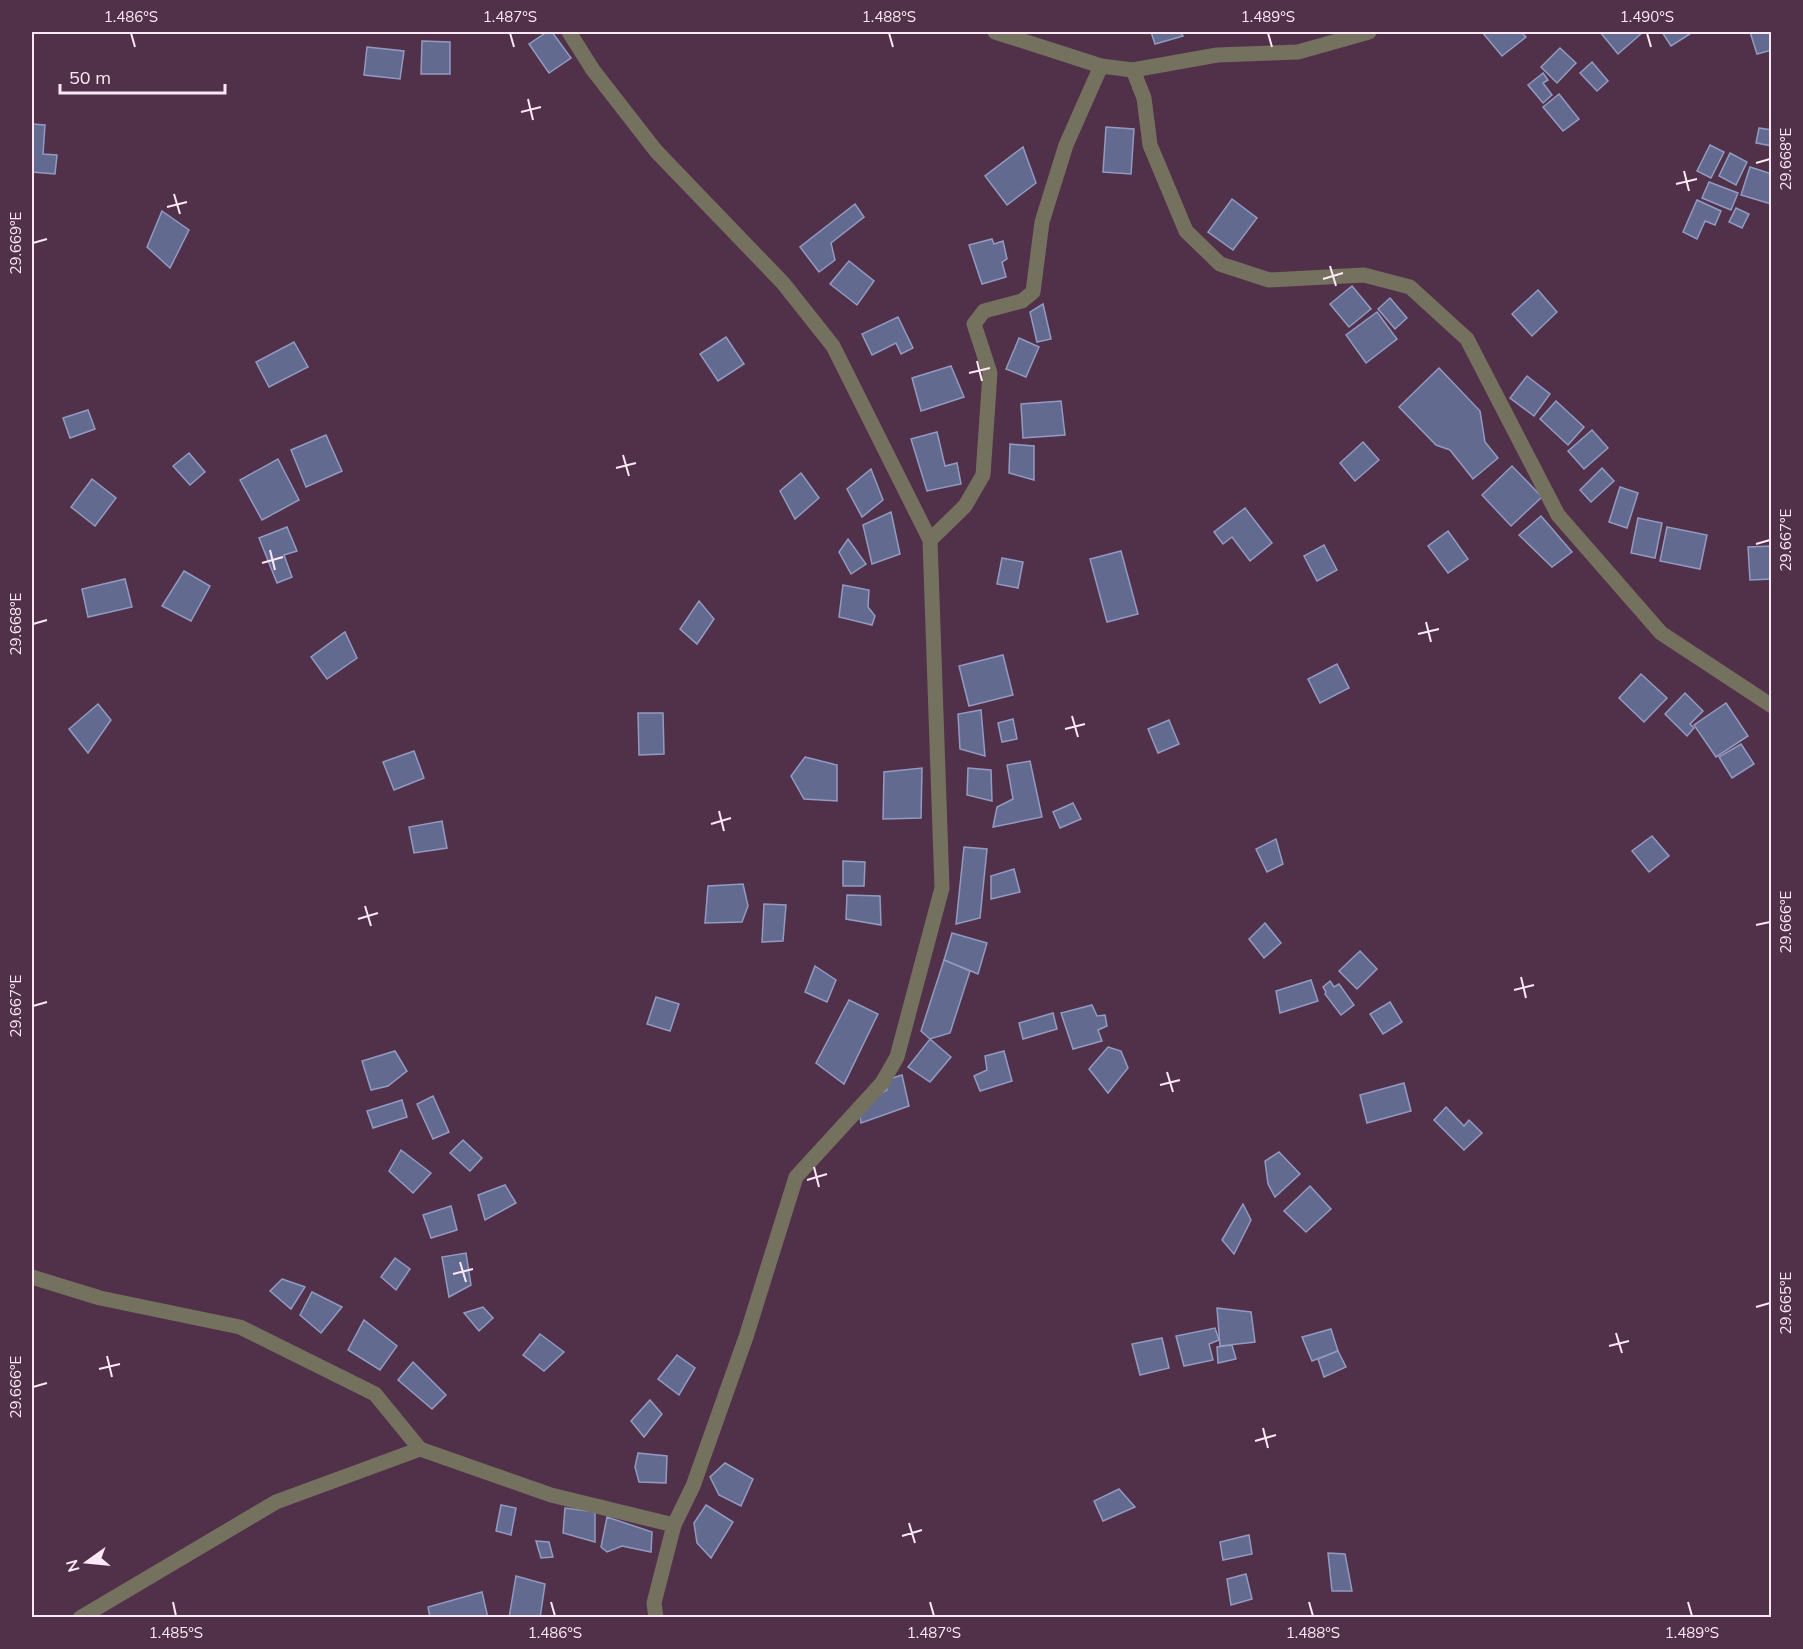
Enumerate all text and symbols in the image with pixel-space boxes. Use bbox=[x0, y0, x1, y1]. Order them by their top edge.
text: 1.486°S bbox=[104, 7, 158, 26]
text: 1.487°S bbox=[483, 7, 537, 26]
text: 1.488°S bbox=[862, 7, 916, 26]
text: 1.489°S bbox=[1241, 7, 1295, 26]
text: 1.490°S bbox=[1620, 7, 1674, 26]
scale bar bbox=[60, 57, 225, 95]
text: 50 m bbox=[69, 66, 111, 89]
text: 29.668°E bbox=[1776, 127, 1795, 190]
text: 29.669°E bbox=[6, 211, 25, 274]
text: 29.667°E bbox=[1776, 508, 1795, 571]
text: 29.668°E bbox=[6, 592, 25, 655]
text: 29.666°E bbox=[1776, 890, 1795, 953]
text: 29.667°E bbox=[6, 974, 25, 1037]
text: 29.665°E bbox=[1776, 1271, 1795, 1334]
text: 29.666°E bbox=[6, 1355, 25, 1418]
north arrow bbox=[57, 1532, 117, 1592]
text: N bbox=[61, 1557, 84, 1574]
text: 1.485°S bbox=[149, 1623, 203, 1642]
text: 1.486°S bbox=[528, 1623, 582, 1642]
text: 1.487°S bbox=[907, 1623, 961, 1642]
text: 1.488°S bbox=[1286, 1623, 1340, 1642]
text: 1.489°S bbox=[1665, 1623, 1719, 1642]

